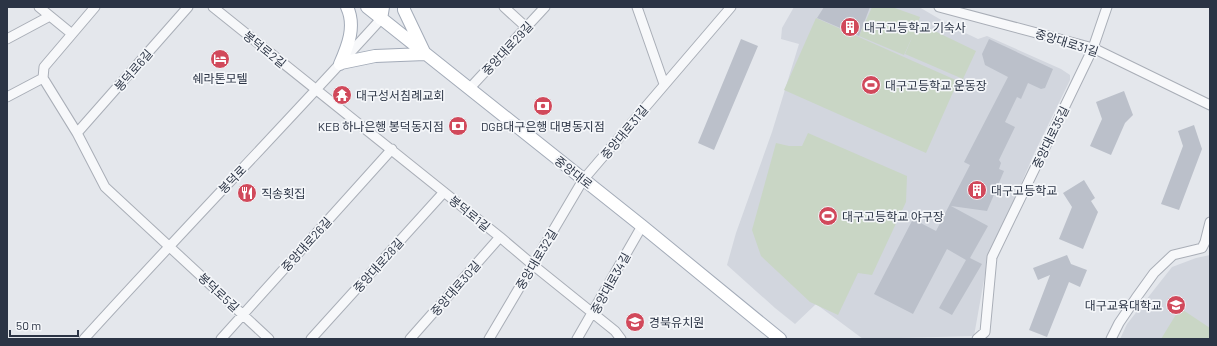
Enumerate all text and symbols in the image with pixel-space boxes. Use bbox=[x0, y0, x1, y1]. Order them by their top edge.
building icon: 대구고등학교 기숙사 bbox=[839, 16, 861, 38]
street label: 중앙대로29길 bbox=[479, 18, 535, 78]
place label: 대구고등학교 기숙사 bbox=[864, 20, 966, 34]
street label: 중앙대로31길 bbox=[1034, 26, 1100, 58]
street label: 봉덕로2길 bbox=[241, 28, 289, 70]
street label: 봉덕로6길 bbox=[111, 46, 155, 94]
hotel icon: 쉐라톤모텔 bbox=[209, 48, 231, 70]
place label: 쉐라톤모텔 bbox=[192, 71, 248, 85]
sports icon: 대구고등학교 운동장 bbox=[860, 74, 882, 96]
place label: 대구고등학교 운동장 bbox=[885, 78, 987, 92]
temple icon: 대구성서침례교회 bbox=[331, 84, 353, 106]
place label: 대구성서침례교회 bbox=[356, 88, 444, 102]
bank icon: DGB대구은행 대명동지점 bbox=[532, 95, 554, 117]
street label: 중앙대로31길 bbox=[598, 102, 650, 162]
street label: 중앙대로35길 bbox=[1029, 104, 1071, 170]
bank icon: KEB 하나은행 봉덕동지점 bbox=[447, 115, 469, 137]
place label: KEB 하나은행 봉덕동지점 bbox=[318, 119, 444, 133]
place label: DGB대구은행 대명동지점 bbox=[481, 119, 605, 133]
street label: 중앙대로 bbox=[552, 153, 596, 191]
street label: 봉덕로 bbox=[215, 162, 249, 196]
building icon: 대구고등학교 bbox=[966, 179, 988, 201]
restaurant icon: 직송횟집 bbox=[236, 182, 258, 204]
place label: 대구고등학교 bbox=[991, 183, 1057, 197]
place label: 직송횟집 bbox=[261, 186, 305, 200]
street label: 봉덕로1길 bbox=[447, 192, 493, 234]
sports icon: 대구고등학교 야구장 bbox=[817, 205, 839, 227]
place label: 대구고등학교 야구장 bbox=[842, 209, 944, 223]
street label: 중앙대로26길 bbox=[278, 214, 334, 274]
street label: 중앙대로32길 bbox=[513, 226, 559, 292]
street label: 중앙대로28길 bbox=[350, 235, 406, 295]
street label: 중앙대로34길 bbox=[587, 250, 633, 316]
street label: 중앙대로30길 bbox=[427, 258, 483, 318]
street label: 봉덕로5길 bbox=[196, 270, 242, 314]
school or university icon: 대구교육대학교 bbox=[1165, 294, 1187, 316]
place label: 대구교육대학교 bbox=[1085, 298, 1162, 312]
school or university icon: 경북유치원 bbox=[624, 311, 646, 333]
scale bar bbox=[10, 312, 78, 338]
place label: 경북유치원 bbox=[649, 315, 704, 329]
text: 50 m bbox=[16, 318, 41, 332]

